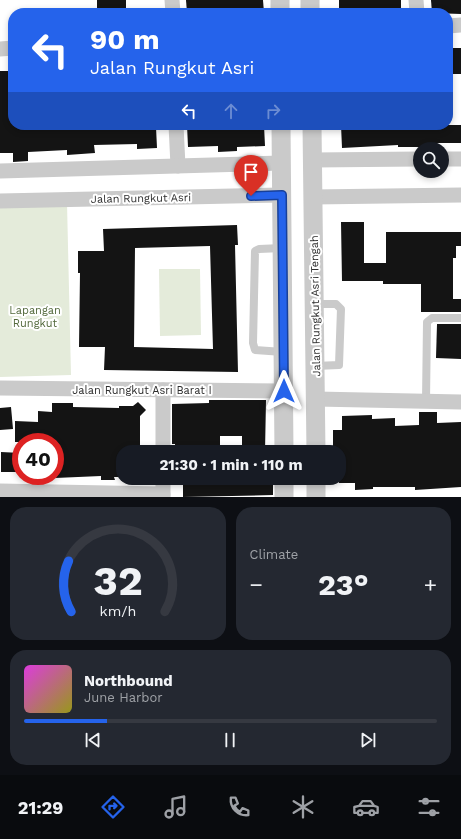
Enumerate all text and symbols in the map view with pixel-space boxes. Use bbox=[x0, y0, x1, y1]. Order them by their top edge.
text: 90 m bbox=[90, 23, 160, 56]
icon: left bbox=[24, 24, 76, 76]
text: Jalan Rungkut Asri bbox=[90, 57, 254, 78]
icon: left bbox=[178, 100, 200, 122]
icon: ahead bbox=[220, 100, 242, 122]
icon: right bbox=[262, 100, 284, 122]
map controls bbox=[413, 142, 449, 178]
button: search bbox=[413, 142, 449, 178]
pin bbox=[234, 155, 268, 196]
icon: arrive bbox=[240, 161, 262, 183]
street label: Jalan Rungkut Asri bbox=[91, 191, 191, 206]
street label: Jalan Rungkut Asri Tengah bbox=[308, 235, 323, 377]
park label: Lapangan Rungkut bbox=[9, 304, 61, 330]
position arrow bbox=[263, 370, 305, 412]
street label: Jalan Rungkut Asri Barat I bbox=[72, 384, 212, 397]
speed limit sign: 40 bbox=[12, 433, 64, 485]
text: 21:30 · 1 min · 110 m bbox=[159, 456, 303, 474]
text: Climate bbox=[250, 547, 298, 562]
text: 32 bbox=[93, 555, 142, 604]
text: 23° bbox=[318, 567, 369, 602]
text: − bbox=[250, 572, 263, 597]
text: + bbox=[424, 572, 437, 597]
text: km/h bbox=[99, 602, 136, 618]
text: Northbound bbox=[84, 672, 173, 690]
text: June Harbor bbox=[84, 690, 163, 705]
icon: previous bbox=[82, 729, 104, 751]
icon: pause bbox=[219, 729, 241, 751]
icon: next bbox=[357, 729, 379, 751]
icon: directions bbox=[99, 793, 127, 821]
icon: music bbox=[162, 793, 190, 821]
icon: phone bbox=[225, 793, 253, 821]
icon: climate bbox=[289, 793, 317, 821]
icon: car bbox=[352, 793, 380, 821]
icon: filters bbox=[415, 793, 443, 821]
text: 21:29 bbox=[18, 797, 63, 818]

